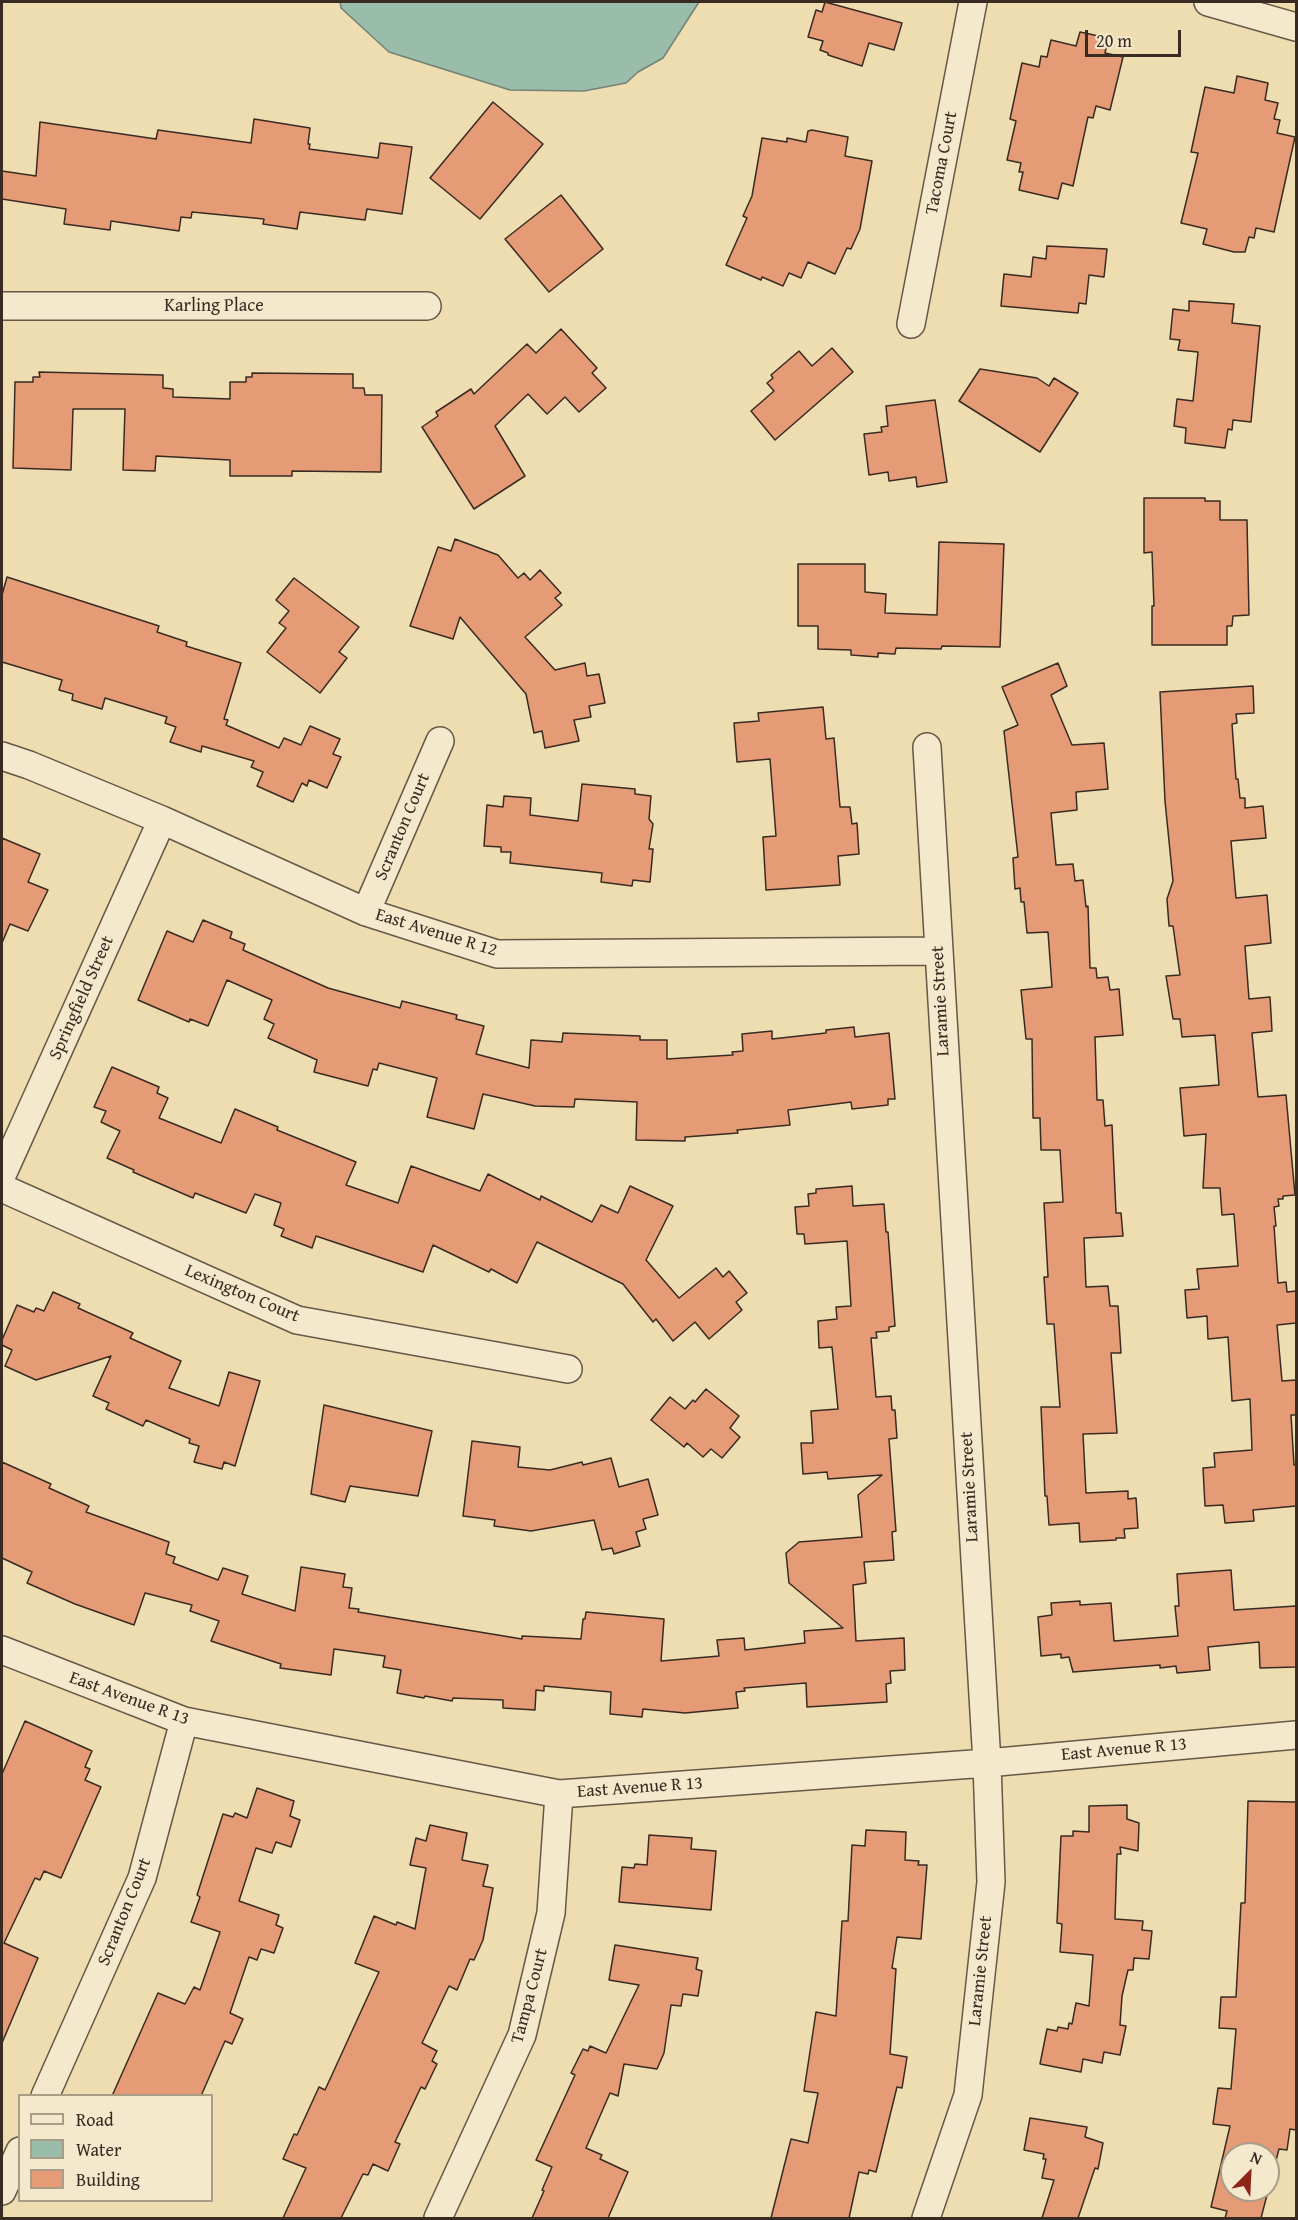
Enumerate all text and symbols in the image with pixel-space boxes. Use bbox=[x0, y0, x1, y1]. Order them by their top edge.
scale bar bbox=[1088, 18, 1184, 56]
text: 20 m bbox=[1096, 27, 1132, 54]
street label: Tacoma Court bbox=[921, 110, 963, 216]
street label: Karling Place bbox=[164, 295, 264, 317]
street label: Scranton Court bbox=[371, 770, 435, 884]
street label: East Avenue R 12 bbox=[373, 904, 499, 962]
street label: Springfield Street bbox=[45, 933, 119, 1063]
street label: Laramie Street bbox=[927, 945, 955, 1057]
street label: Lexington Court bbox=[181, 1260, 303, 1328]
street label: Laramie Street bbox=[956, 1431, 984, 1543]
street label: East Avenue R 13 bbox=[66, 1667, 192, 1731]
street label: East Avenue R 13 bbox=[1060, 1734, 1188, 1766]
street label: East Avenue R 13 bbox=[576, 1773, 704, 1803]
street label: Scranton Court bbox=[93, 1855, 157, 1969]
street label: Laramie Street bbox=[964, 1915, 998, 2027]
street label: Tampa Court bbox=[507, 1946, 553, 2046]
legend bbox=[18, 2094, 213, 2202]
text: Road bbox=[76, 2106, 114, 2133]
text: Water bbox=[76, 2136, 121, 2163]
north arrow bbox=[1220, 2142, 1280, 2202]
text: N bbox=[1247, 2144, 1266, 2171]
text: Building bbox=[76, 2166, 140, 2193]

